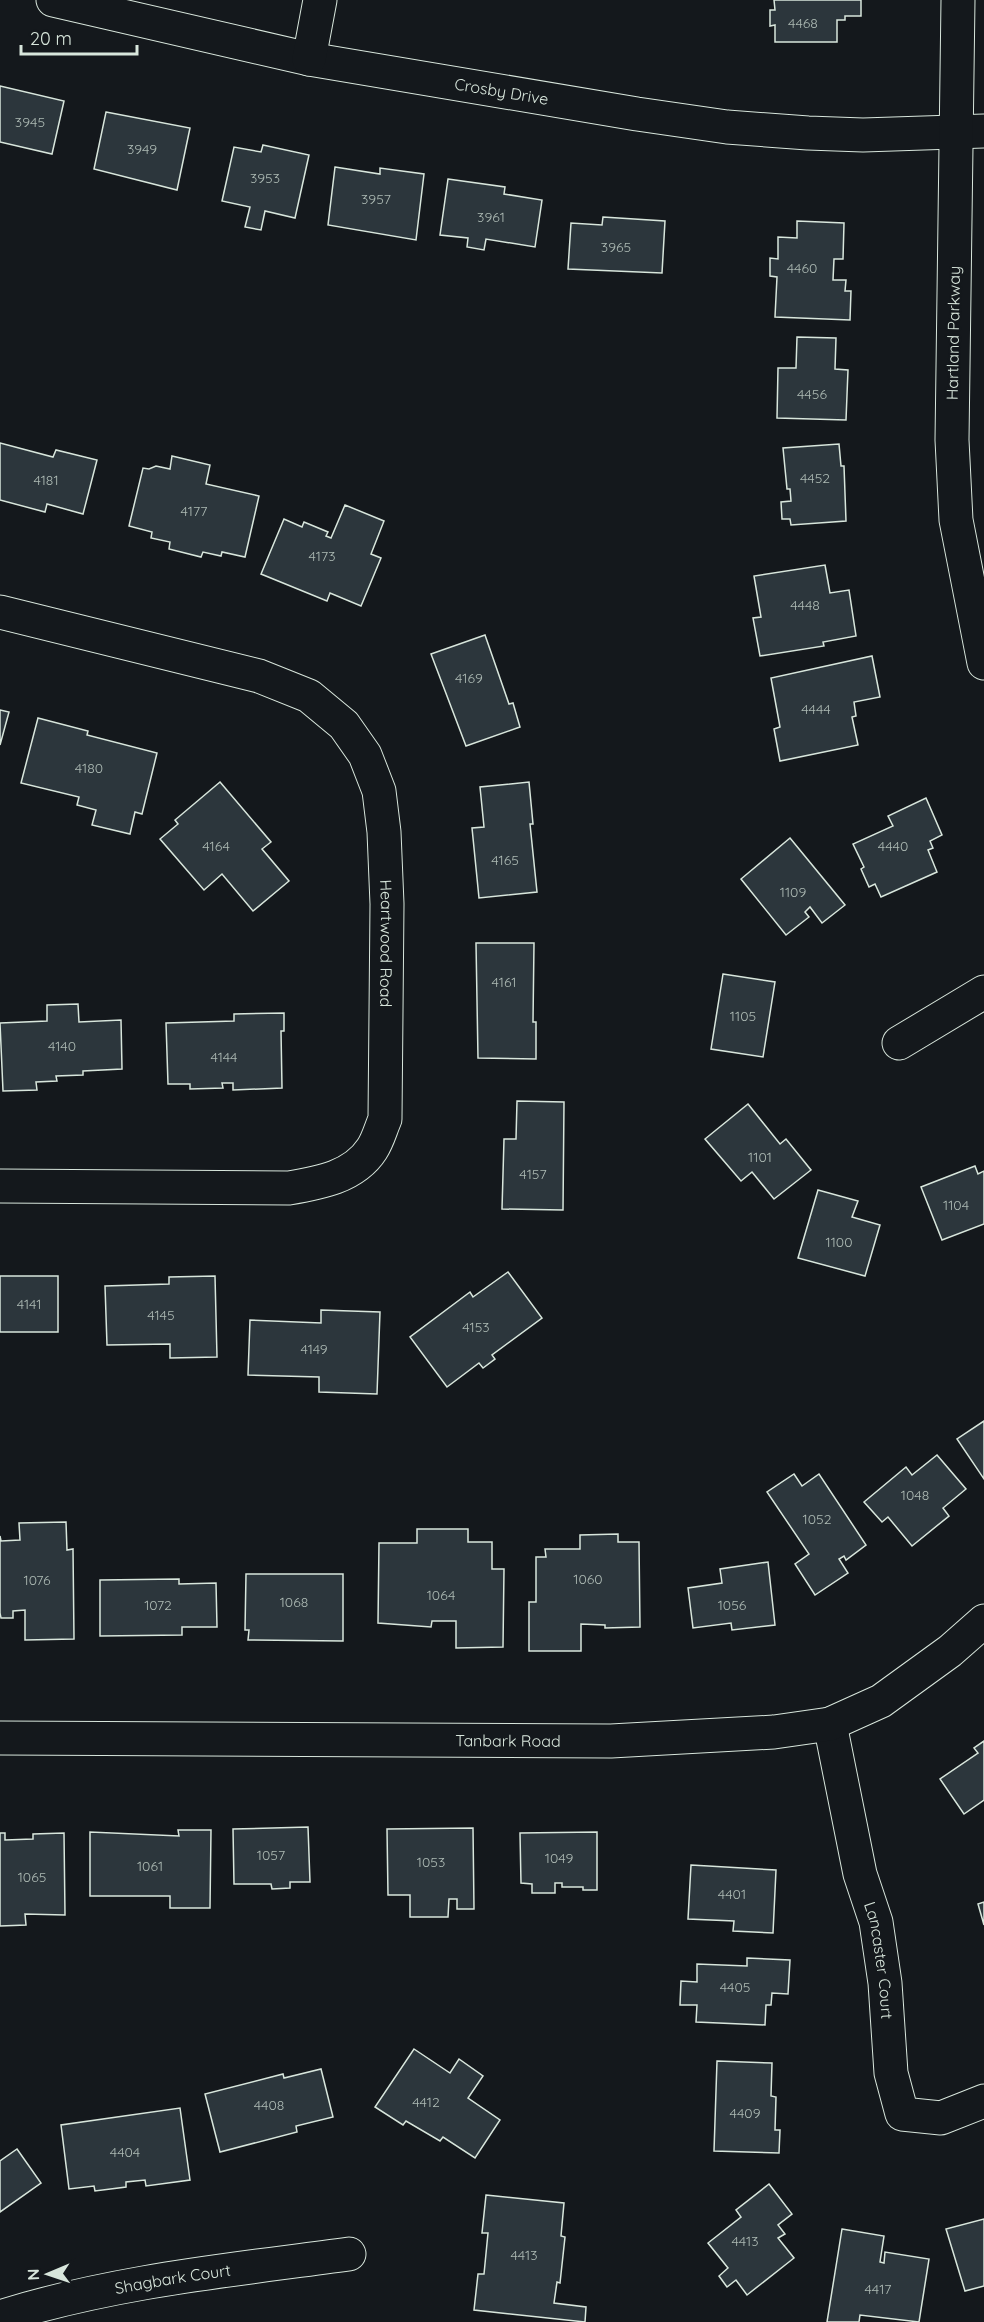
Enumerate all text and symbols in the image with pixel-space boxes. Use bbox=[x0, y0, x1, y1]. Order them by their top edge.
house number: 4468 bbox=[788, 14, 818, 32]
scale bar bbox=[21, 18, 136, 56]
text: 20 m bbox=[30, 27, 72, 50]
street label: Crosby Drive bbox=[453, 74, 550, 109]
house number: 3945 bbox=[15, 113, 45, 131]
house number: 3949 bbox=[127, 140, 157, 158]
house number: 3953 bbox=[250, 169, 280, 187]
house number: 3957 bbox=[361, 190, 391, 208]
house number: 3961 bbox=[477, 208, 505, 226]
house number: 3965 bbox=[601, 238, 631, 256]
house number: 4460 bbox=[787, 259, 817, 277]
street label: Hartland Parkway bbox=[942, 266, 964, 400]
house number: 4456 bbox=[797, 385, 827, 403]
house number: 4452 bbox=[800, 469, 830, 487]
house number: 4181 bbox=[33, 471, 59, 489]
house number: 4177 bbox=[181, 502, 207, 520]
house number: 4173 bbox=[309, 547, 335, 565]
house number: 4448 bbox=[790, 596, 820, 614]
house number: 4169 bbox=[455, 669, 483, 687]
house number: 4444 bbox=[801, 700, 831, 718]
house number: 4180 bbox=[75, 759, 103, 777]
house number: 4164 bbox=[202, 837, 230, 855]
house number: 4440 bbox=[878, 837, 908, 855]
house number: 4165 bbox=[491, 851, 519, 869]
street label: Heartwood Road bbox=[376, 879, 397, 1007]
house number: 1109 bbox=[780, 883, 806, 901]
house number: 4161 bbox=[491, 973, 517, 991]
house number: 1105 bbox=[730, 1007, 756, 1025]
house number: 4140 bbox=[48, 1037, 76, 1055]
house number: 4144 bbox=[211, 1048, 238, 1066]
house number: 1101 bbox=[748, 1148, 772, 1166]
house number: 4157 bbox=[519, 1165, 547, 1183]
house number: 1104 bbox=[943, 1196, 969, 1214]
house number: 1100 bbox=[825, 1233, 853, 1251]
house number: 4141 bbox=[17, 1295, 41, 1313]
house number: 4145 bbox=[147, 1306, 175, 1324]
house number: 4153 bbox=[462, 1318, 490, 1336]
house number: 4149 bbox=[300, 1340, 328, 1358]
house number: 1048 bbox=[901, 1486, 929, 1504]
house number: 1052 bbox=[803, 1510, 832, 1528]
house number: 1060 bbox=[573, 1570, 603, 1588]
house number: 1076 bbox=[23, 1571, 51, 1589]
house number: 1064 bbox=[427, 1586, 455, 1604]
house number: 1068 bbox=[280, 1593, 308, 1611]
house number: 1072 bbox=[144, 1596, 172, 1614]
house number: 1056 bbox=[718, 1596, 747, 1614]
street label: Tanbark Road bbox=[455, 1730, 561, 1751]
house number: 1057 bbox=[257, 1846, 285, 1864]
house number: 1049 bbox=[545, 1849, 573, 1867]
house number: 1053 bbox=[417, 1853, 445, 1871]
house number: 1061 bbox=[137, 1857, 163, 1875]
house number: 1065 bbox=[18, 1868, 46, 1886]
house number: 4401 bbox=[718, 1885, 746, 1903]
street label: Lancaster Court bbox=[860, 1899, 897, 2020]
house number: 4405 bbox=[720, 1978, 750, 1996]
house number: 4412 bbox=[412, 2093, 440, 2111]
house number: 4408 bbox=[254, 2096, 284, 2114]
house number: 4409 bbox=[730, 2104, 761, 2122]
house number: 4404 bbox=[110, 2143, 140, 2161]
house number: 4413 bbox=[731, 2232, 759, 2250]
north arrow bbox=[18, 2244, 78, 2304]
house number: 4413 bbox=[510, 2246, 538, 2264]
street label: Shagbark Court bbox=[113, 2260, 232, 2298]
text: N bbox=[23, 2268, 43, 2281]
house number: 4417 bbox=[864, 2280, 892, 2298]

